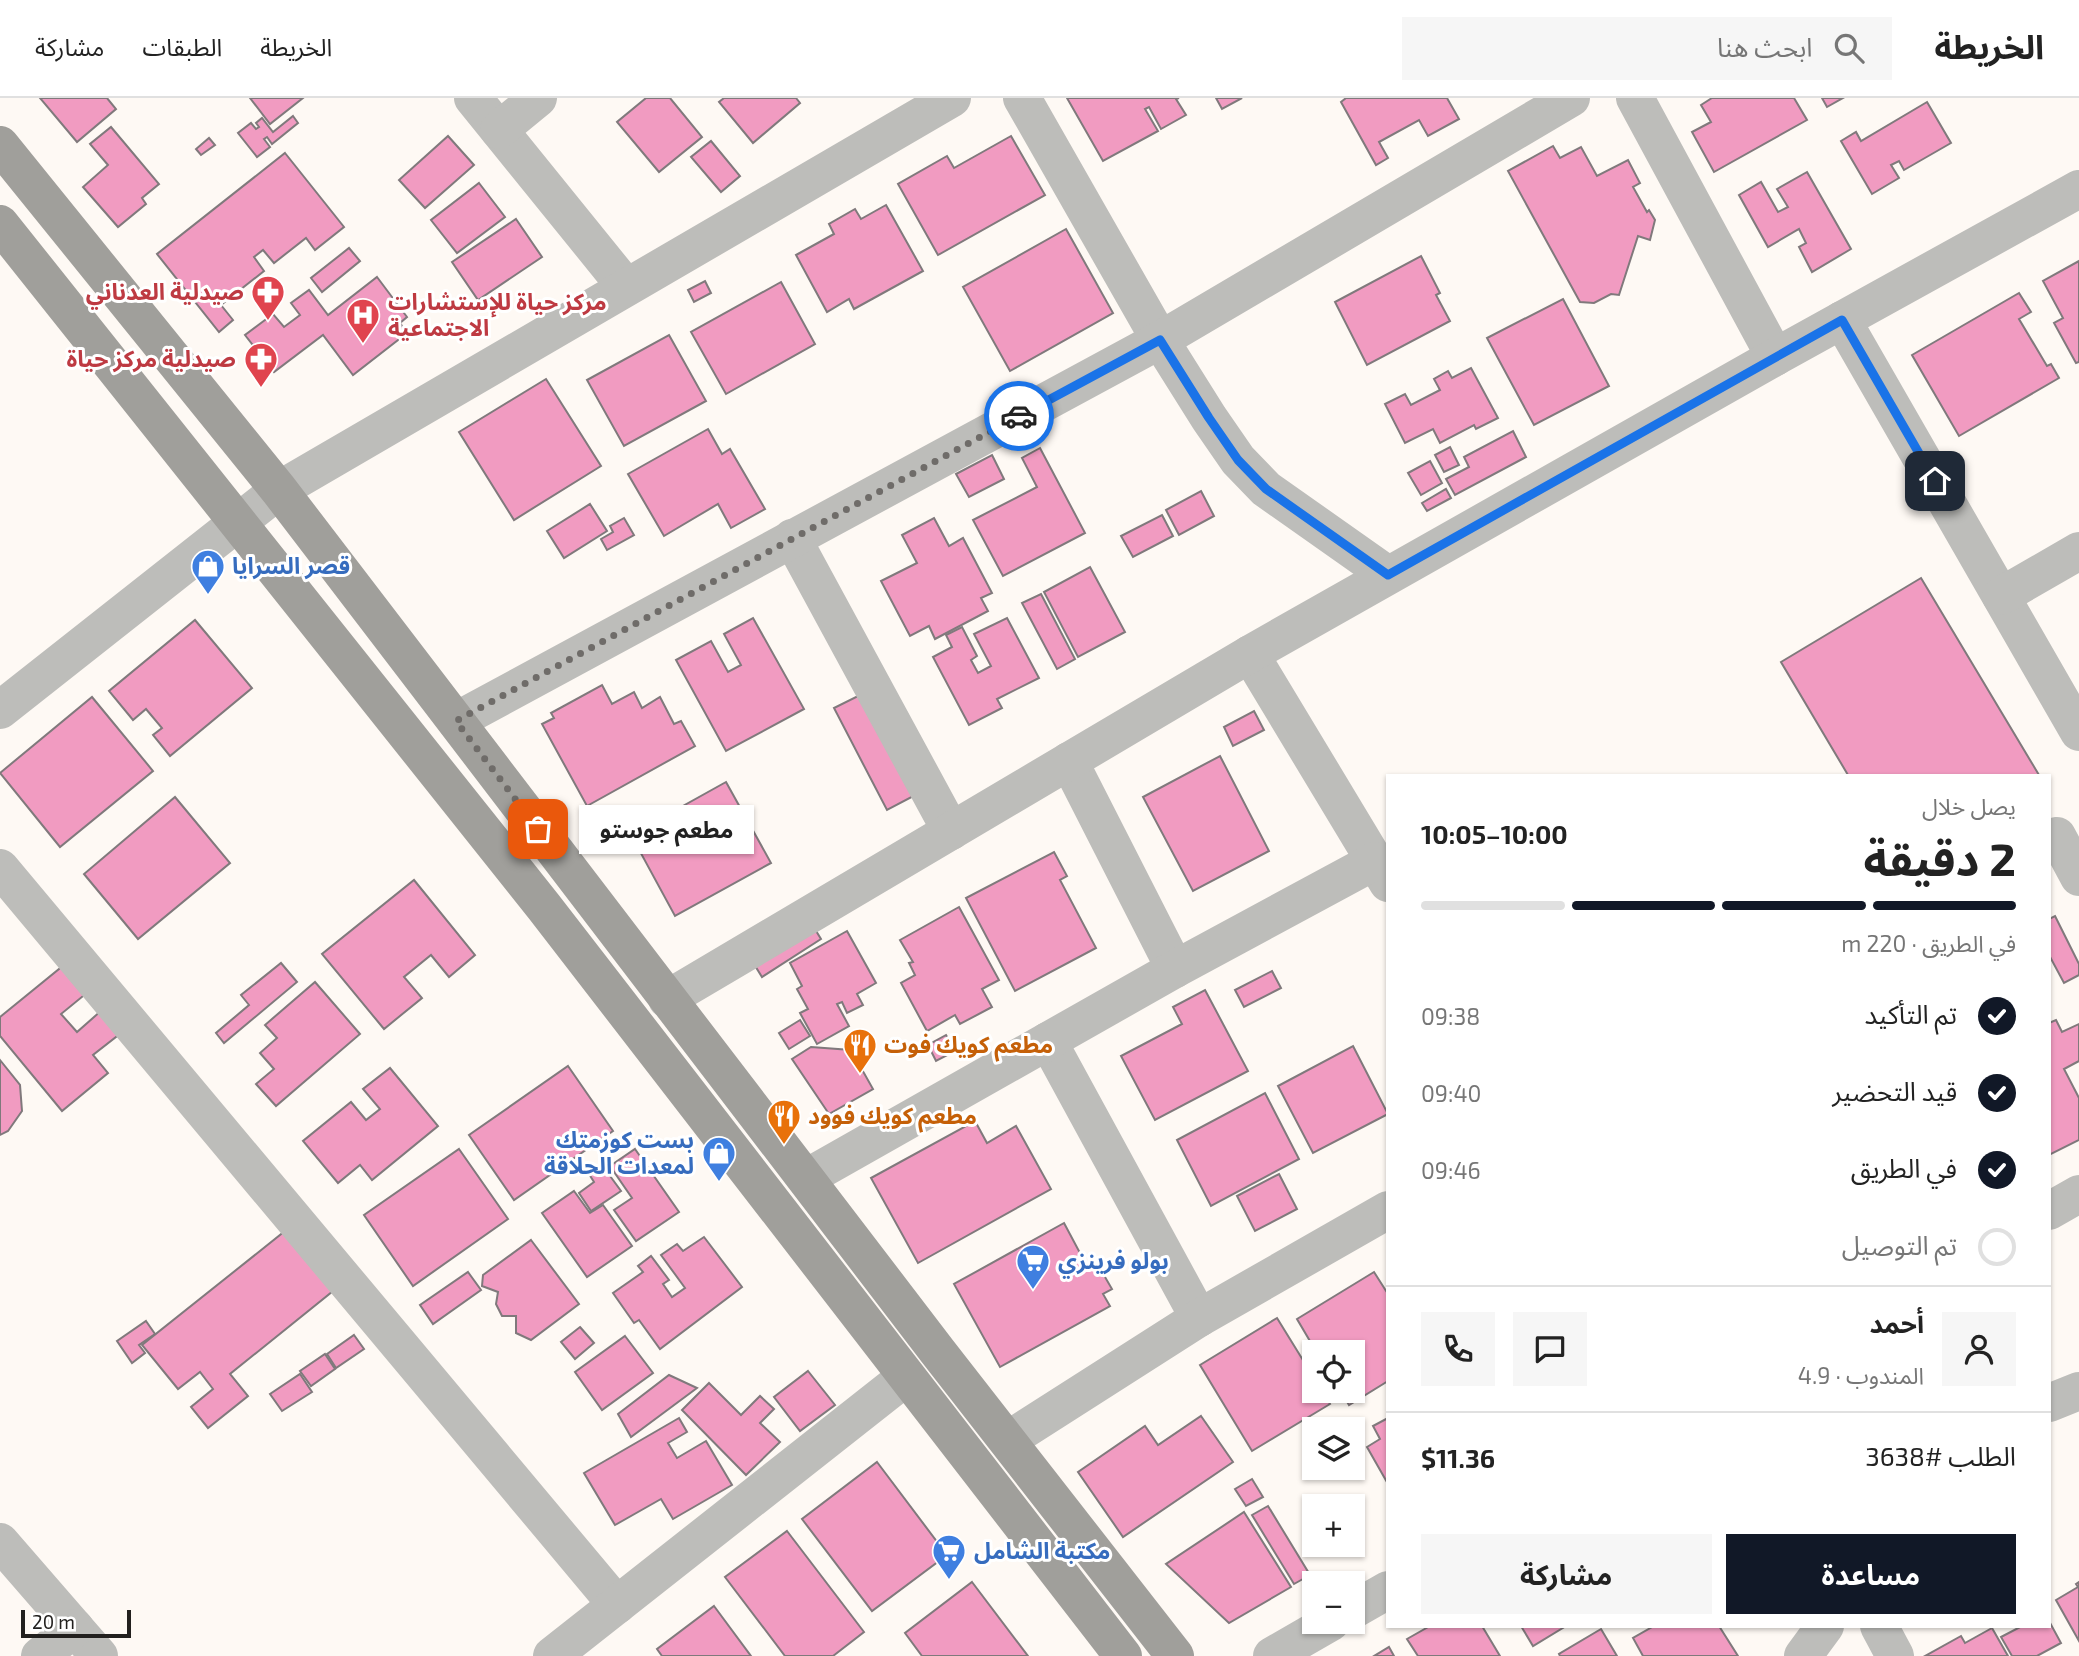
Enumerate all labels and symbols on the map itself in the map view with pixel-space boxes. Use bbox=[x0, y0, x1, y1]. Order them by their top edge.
pharmacy icon: صيدلية العدناني bbox=[249, 273, 287, 322]
place label: صيدلية العدناني bbox=[86, 277, 244, 310]
place label: مركز حياة للإستشارات الاجتماعية bbox=[388, 287, 607, 341]
hospital icon: مركز حياة للإستشارات الاجتماعية bbox=[344, 296, 382, 345]
pharmacy icon: صيدلية مركز حياة bbox=[242, 340, 280, 389]
place label: صيدلية مركز حياة bbox=[66, 344, 236, 373]
courier bbox=[984, 381, 1054, 451]
pin bbox=[1905, 451, 1965, 511]
shop icon: قصر السرايا bbox=[189, 547, 227, 596]
place label: قصر السرايا bbox=[232, 551, 350, 580]
pin bbox=[508, 799, 568, 859]
callout: مطعم جوستو bbox=[580, 804, 755, 854]
restaurant icon: مطعم كويك فوت bbox=[841, 1026, 879, 1075]
place label: مطعم كويك فوت bbox=[884, 1030, 1053, 1062]
restaurant icon: مطعم كويك فوود bbox=[765, 1097, 803, 1146]
place label: مطعم كويك فوود bbox=[808, 1101, 977, 1133]
place label: بست كوزمتك لمعدات الحلاقة bbox=[544, 1125, 694, 1179]
shop icon: بست كوزمتك لمعدات الحلاقة bbox=[700, 1134, 738, 1183]
supermarket icon: بولو فرينزي bbox=[1014, 1242, 1052, 1291]
place label: بولو فرينزي bbox=[1058, 1246, 1169, 1279]
supermarket icon: مكتبة الشامل bbox=[930, 1532, 968, 1581]
place label: مكتبة الشامل bbox=[974, 1536, 1111, 1565]
scale bar bbox=[21, 1607, 131, 1639]

